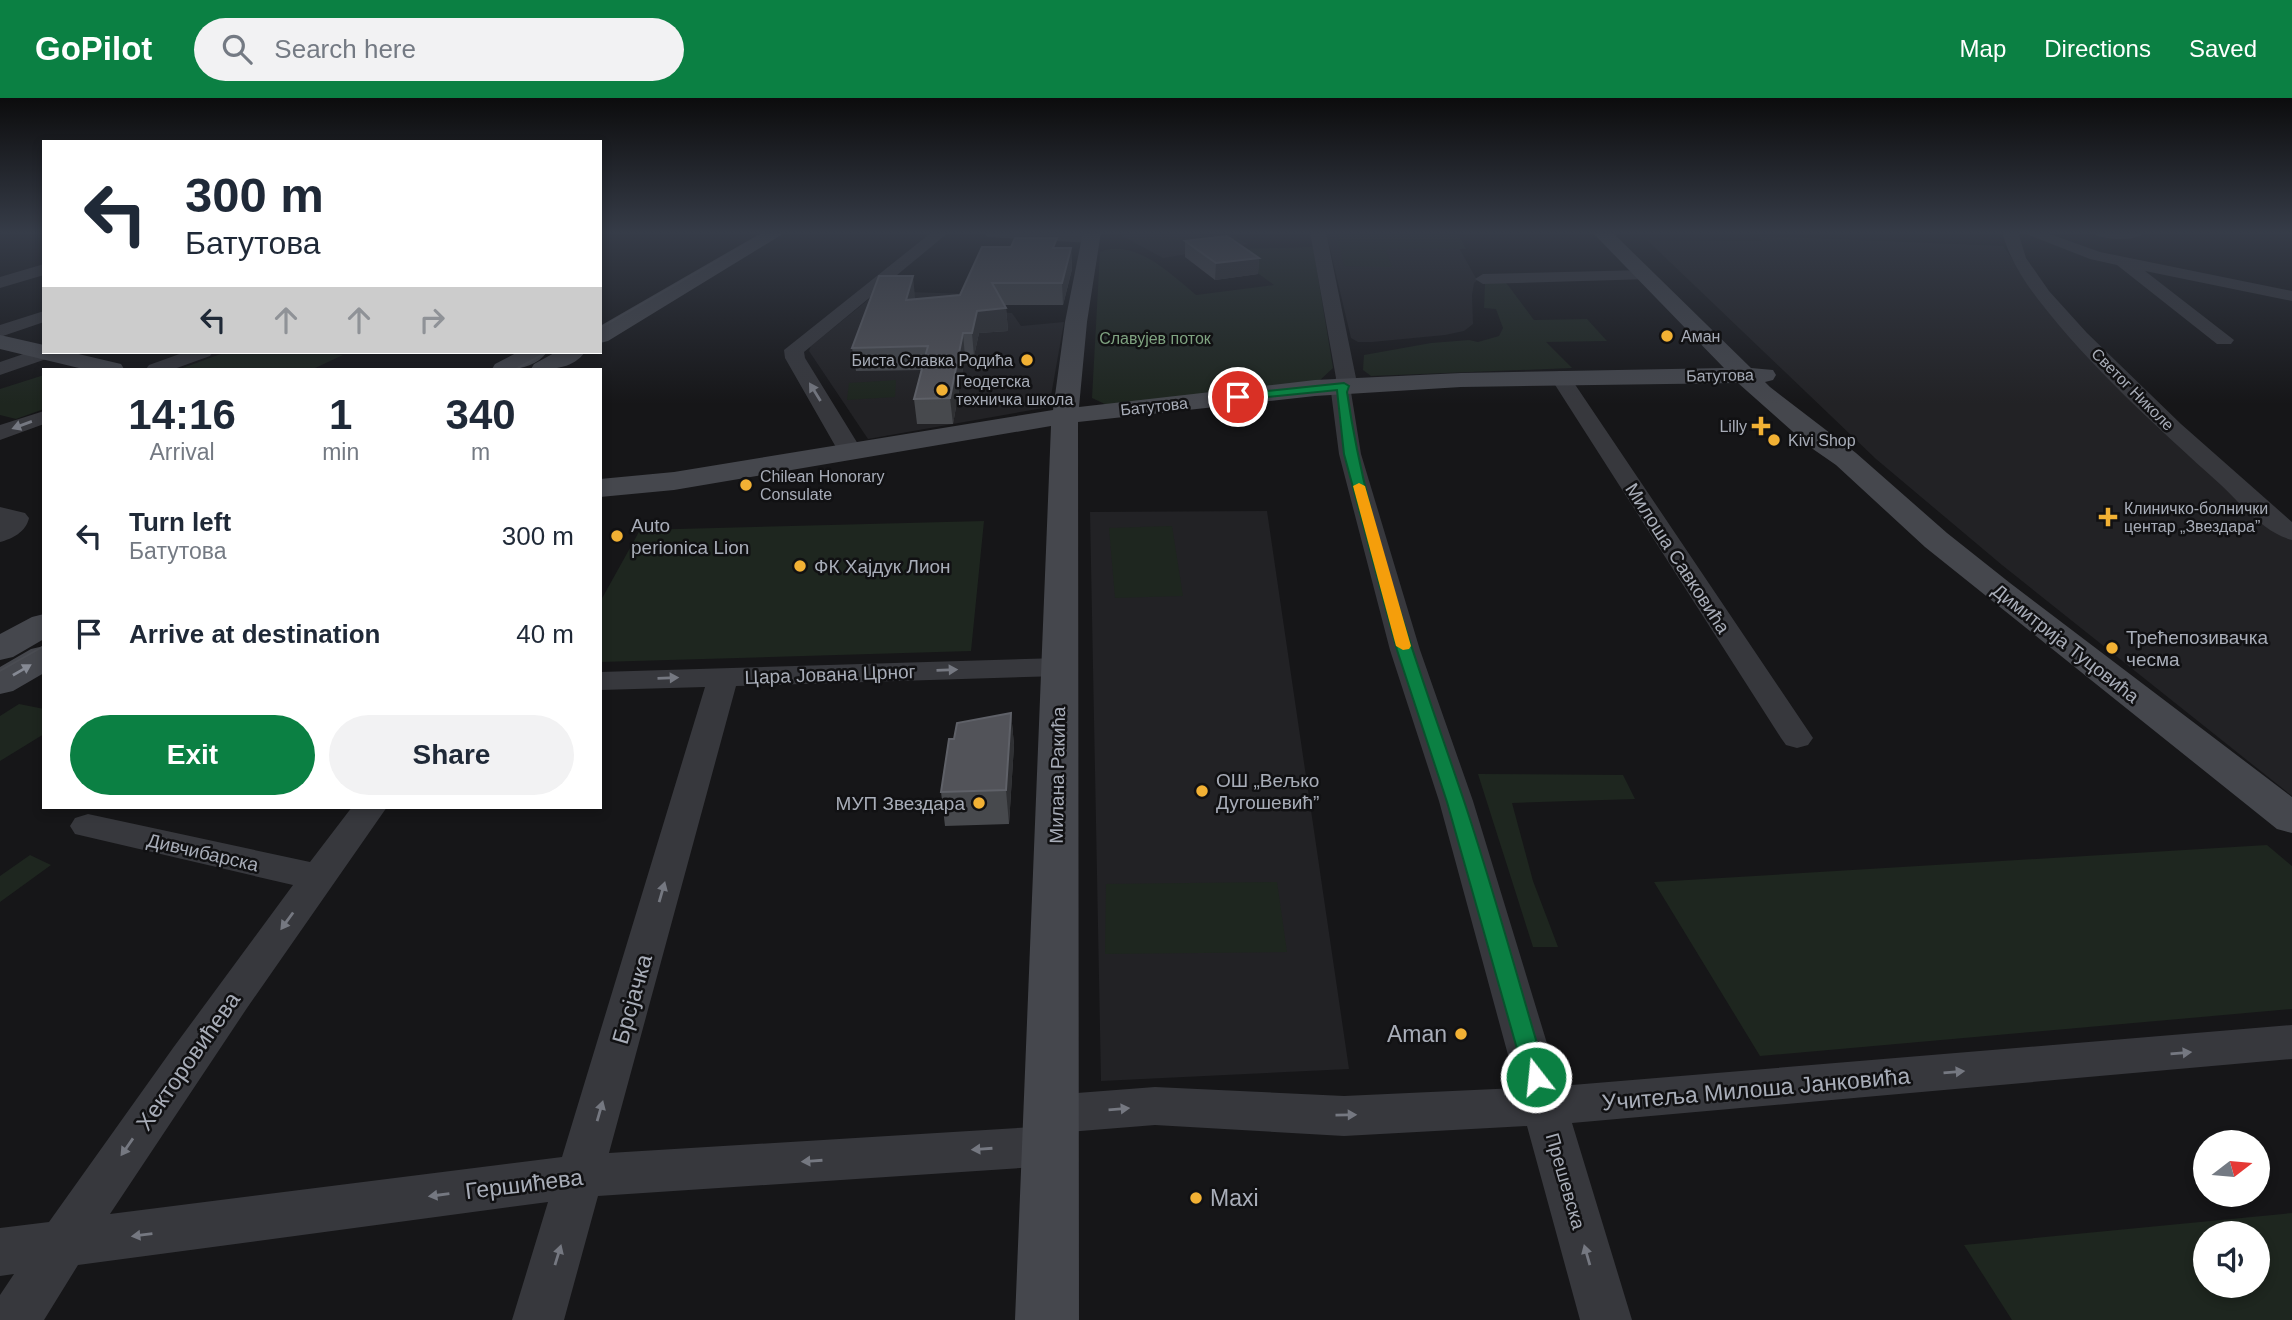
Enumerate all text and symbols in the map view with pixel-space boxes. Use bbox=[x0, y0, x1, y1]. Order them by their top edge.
search box bbox=[194, 18, 684, 81]
text: GoPilot bbox=[35, 30, 152, 67]
icon: search bbox=[218, 30, 256, 68]
text: Search here bbox=[274, 34, 416, 64]
text: Map bbox=[1960, 35, 2006, 62]
text: Directions bbox=[2044, 35, 2151, 62]
text: Saved bbox=[2189, 35, 2257, 62]
icon: left bbox=[70, 168, 161, 259]
text: 300 m bbox=[185, 168, 324, 222]
text: Батутова bbox=[185, 225, 321, 261]
icon: left bbox=[194, 301, 232, 339]
icon: ahead bbox=[267, 301, 305, 339]
icon: ahead bbox=[340, 301, 378, 339]
icon: right bbox=[413, 301, 451, 339]
marker: Аман bbox=[1659, 328, 1675, 344]
place label: Аман bbox=[1681, 328, 1720, 345]
park label: Славујев поток bbox=[1099, 330, 1212, 347]
street label: Светог Николе bbox=[2088, 345, 2177, 434]
place label: Биста Славка Родића bbox=[852, 352, 1013, 369]
marker: Биста Славка Родића bbox=[1019, 352, 1035, 368]
street label: Батутова bbox=[1686, 366, 1754, 385]
pin bbox=[1208, 367, 1268, 427]
place label: Геодетска техничка школа bbox=[956, 373, 1073, 408]
icon: arrive bbox=[1219, 378, 1257, 416]
marker: Геодетска техничка школа bbox=[934, 382, 950, 398]
one-way arrow bbox=[808, 383, 821, 402]
text: 14:16 bbox=[128, 391, 236, 438]
text: 1 bbox=[329, 391, 352, 438]
text: 340 bbox=[446, 391, 516, 438]
street label: Батутова bbox=[1119, 394, 1189, 418]
place label: Lilly bbox=[1719, 418, 1747, 435]
marker: Lilly bbox=[1753, 418, 1769, 434]
one-way arrow bbox=[11, 420, 32, 431]
marker: Kivi Shop bbox=[1766, 432, 1782, 448]
place label: Kivi Shop bbox=[1788, 432, 1856, 449]
text: Arrival bbox=[149, 439, 215, 465]
text: min bbox=[322, 439, 359, 465]
text: m bbox=[471, 439, 490, 465]
place label: Chilean Honorary Consulate bbox=[760, 468, 885, 503]
marker: Chilean Honorary Consulate bbox=[738, 477, 754, 493]
street label: Милоша Савковића bbox=[1621, 479, 1734, 638]
place label: Клиничко-болнички центар „Звездара” bbox=[2124, 500, 2268, 535]
text: Turn left bbox=[129, 507, 231, 537]
marker: Клиничко-болнички центар „Звездара” bbox=[2098, 507, 2118, 527]
place label: Auto perionica Lion bbox=[631, 515, 749, 558]
icon: left bbox=[70, 517, 108, 555]
text: 300 m bbox=[502, 521, 574, 551]
marker: Auto perionica Lion bbox=[609, 528, 625, 544]
text: Батутова bbox=[129, 538, 227, 564]
place label: ФК Хајдук Лион bbox=[814, 556, 951, 577]
marker: ФК Хајдук Лион bbox=[792, 558, 808, 574]
street label: Димитрија Туцовића bbox=[1988, 580, 2144, 707]
icon: arrive bbox=[70, 615, 108, 653]
text: Arrive at destination bbox=[129, 619, 380, 649]
text: 40 m bbox=[516, 619, 574, 649]
place label: Трећепозивачка чесма bbox=[2126, 627, 2268, 670]
marker: Трећепозивачка чесма bbox=[2104, 640, 2120, 656]
street label: Цара Јована Црног bbox=[744, 661, 916, 688]
one-way arrow bbox=[12, 664, 31, 676]
one-way arrow bbox=[936, 665, 958, 676]
one-way arrow bbox=[658, 673, 680, 684]
street label: Милана Ракића bbox=[1046, 706, 1069, 844]
button: Exit bbox=[70, 715, 315, 795]
button: Share bbox=[329, 715, 574, 795]
place label: ОШ „Вељко Дугошевић” bbox=[1216, 770, 1319, 813]
marker: ОШ „Вељко Дугошевић” bbox=[1194, 783, 1210, 799]
place label: МУП Звездара bbox=[836, 793, 965, 814]
marker: МУП Звездара bbox=[971, 795, 987, 811]
street label: Дивчибарска bbox=[145, 829, 261, 876]
one-way arrow bbox=[657, 881, 667, 902]
one-way arrow bbox=[280, 912, 294, 930]
street label: Брсјачка bbox=[607, 951, 657, 1047]
street label: Хекторовићева bbox=[131, 987, 245, 1135]
place label: Aman bbox=[1387, 1021, 1447, 1047]
marker: Aman bbox=[1453, 1026, 1469, 1042]
position arrow bbox=[1499, 1040, 1573, 1114]
one-way arrow bbox=[2170, 1047, 2192, 1058]
street label: Учитеља Милоша Јанковића bbox=[1601, 1063, 1911, 1115]
one-way arrow bbox=[1943, 1066, 1965, 1077]
one-way arrow bbox=[595, 1100, 605, 1121]
one-way arrow bbox=[1108, 1103, 1130, 1114]
one-way arrow bbox=[1335, 1109, 1357, 1121]
north arrow bbox=[2193, 1130, 2270, 1208]
map controls bbox=[2193, 1130, 2270, 1298]
street label: Прешевска bbox=[1542, 1131, 1589, 1232]
one-way arrow bbox=[120, 1138, 134, 1156]
one-way arrow bbox=[971, 1144, 993, 1155]
one-way arrow bbox=[801, 1156, 823, 1167]
street label: Гершићева bbox=[464, 1164, 584, 1204]
place label: Maxi bbox=[1210, 1185, 1259, 1211]
one-way arrow bbox=[428, 1190, 450, 1201]
marker: Maxi bbox=[1188, 1190, 1204, 1206]
button: sound bbox=[2193, 1221, 2270, 1298]
one-way arrow bbox=[131, 1229, 153, 1240]
one-way arrow bbox=[553, 1244, 563, 1265]
one-way arrow bbox=[1581, 1244, 1591, 1265]

